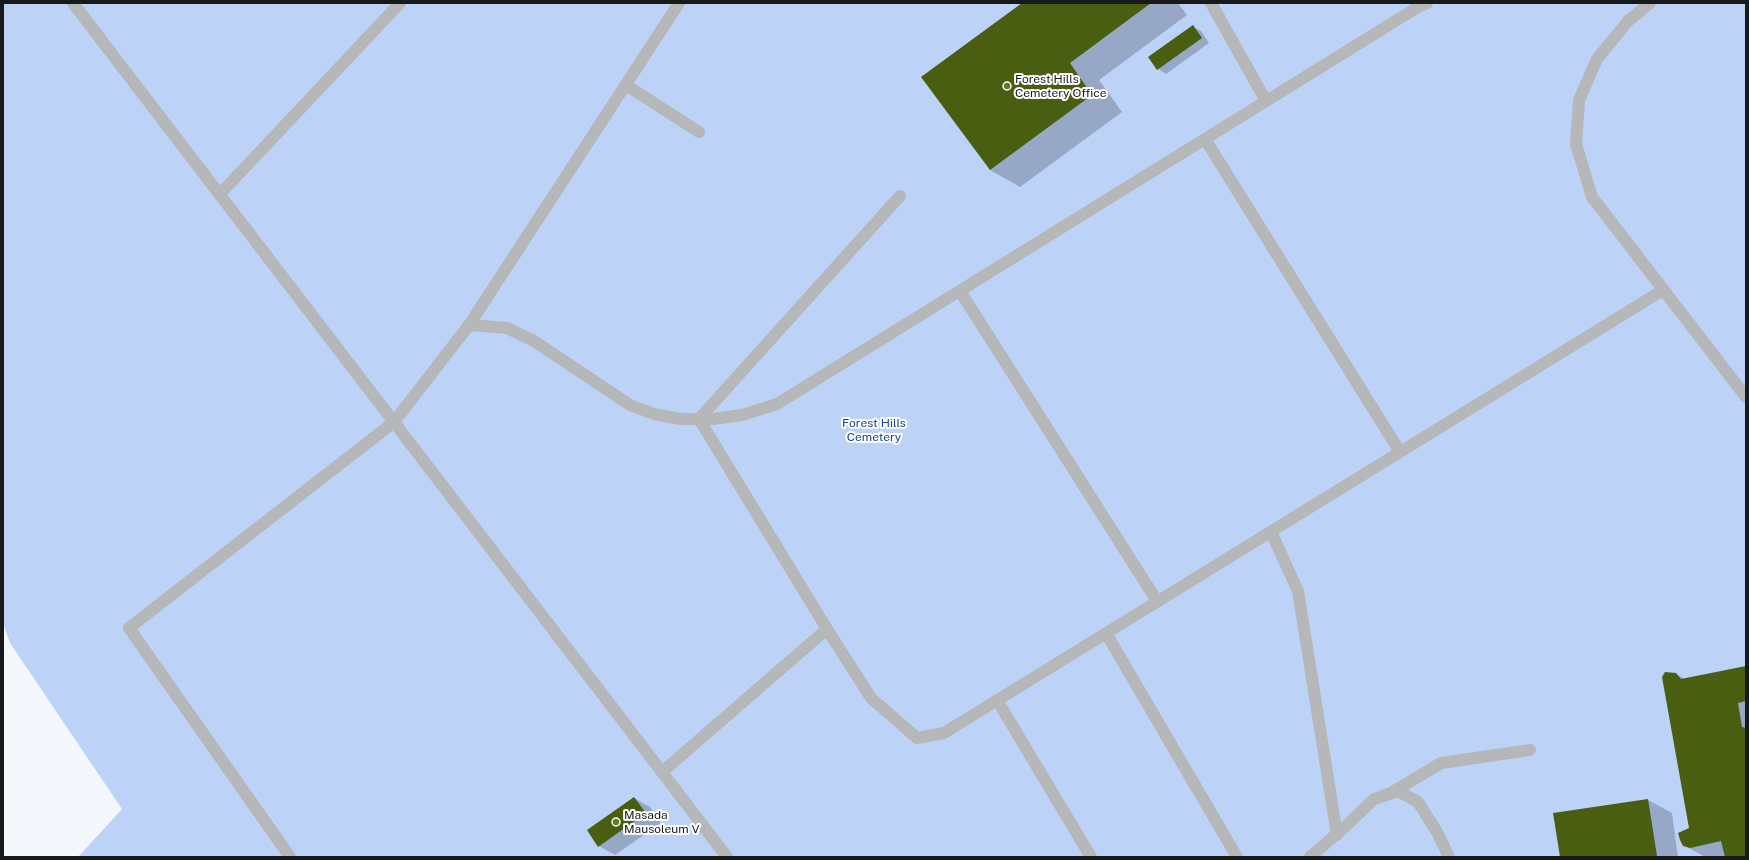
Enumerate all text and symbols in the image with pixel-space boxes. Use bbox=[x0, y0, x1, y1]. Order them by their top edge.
place label: Forest Hills Cemetery Office bbox=[1015, 72, 1107, 100]
marker: Forest Hills Cemetery Office bbox=[1002, 81, 1012, 91]
park label: Forest Hills Cemetery bbox=[842, 416, 906, 444]
place label: Masada Mausoleum V bbox=[624, 808, 700, 836]
marker: Masada Mausoleum V bbox=[611, 817, 621, 827]

